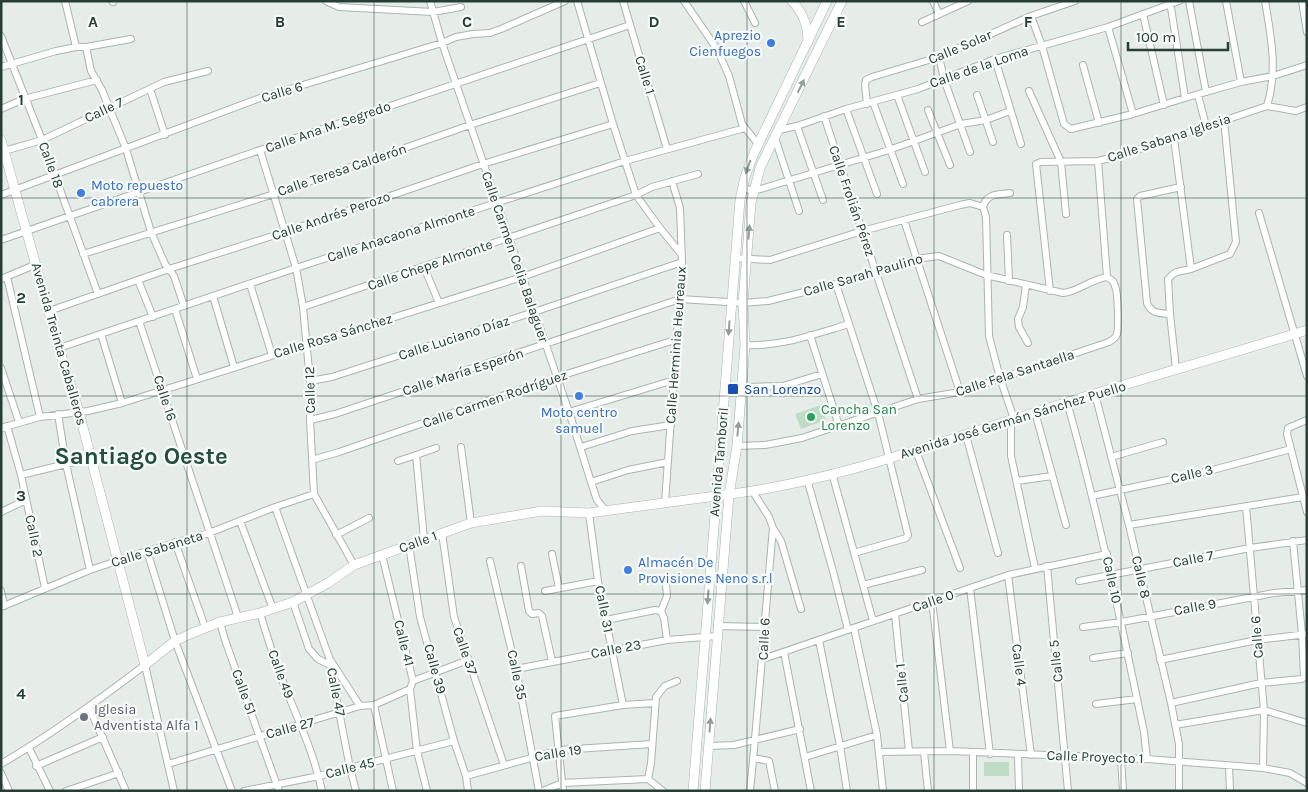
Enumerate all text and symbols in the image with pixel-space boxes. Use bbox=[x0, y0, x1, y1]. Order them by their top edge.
text: A bbox=[88, 12, 98, 31]
text: B bbox=[275, 12, 285, 31]
text: C bbox=[462, 12, 472, 31]
text: D bbox=[649, 12, 660, 31]
text: E bbox=[836, 12, 846, 31]
text: F bbox=[1024, 12, 1033, 31]
scale bar bbox=[1128, 20, 1228, 52]
street label: Calle Solar bbox=[926, 26, 995, 68]
place label: Aprezio Cienfuegos bbox=[689, 27, 761, 60]
text: 100 m bbox=[1136, 28, 1176, 46]
marker: Aprezio Cienfuegos bbox=[765, 37, 777, 49]
street label: Calle de la Loma bbox=[927, 42, 1031, 92]
street label: Calle 1 bbox=[631, 54, 659, 96]
street label: Calle 6 bbox=[259, 78, 305, 106]
one-way arrow bbox=[797, 79, 805, 93]
text: 1 bbox=[18, 90, 24, 109]
street label: Calle 7 bbox=[82, 93, 127, 126]
street label: Calle Ana M. Segredo bbox=[263, 98, 393, 156]
street label: Calle Sabana Iglesia bbox=[1105, 110, 1233, 166]
street label: Calle 18 bbox=[35, 140, 67, 190]
street label: Calle Teresa Calderón bbox=[275, 140, 409, 200]
street label: Calle Frolián Pérez bbox=[825, 143, 879, 259]
one-way arrow bbox=[744, 160, 752, 175]
street label: Calle Carmen Celia Balaguer bbox=[478, 169, 553, 346]
place label: Moto repuesto cabrera bbox=[91, 177, 183, 210]
marker: Moto repuesto cabrera bbox=[75, 187, 87, 199]
street label: Calle Andrés Perozo bbox=[269, 188, 393, 244]
street label: Calle Anacaona Almonte bbox=[325, 202, 477, 266]
one-way arrow bbox=[745, 224, 753, 240]
street label: Calle Chepe Almonte bbox=[365, 236, 495, 294]
street label: Calle Sarah Paulino bbox=[801, 250, 925, 300]
street label: Avenida Treinta Caballeros bbox=[28, 261, 90, 427]
street label: Calle Herminia Heureaux bbox=[662, 266, 690, 424]
text: 2 bbox=[16, 288, 26, 307]
street label: Calle Rosa Sánchez bbox=[272, 310, 394, 362]
street label: Calle Luciano Díaz bbox=[396, 312, 512, 364]
one-way arrow bbox=[725, 320, 733, 336]
street label: Calle María Esperón bbox=[400, 344, 526, 400]
street label: Calle Fela Santaella bbox=[953, 346, 1077, 400]
street label: Calle 12 bbox=[301, 366, 319, 414]
street label: Calle Carmen Rodríguez bbox=[420, 366, 570, 432]
street label: Calle 16 bbox=[150, 373, 180, 423]
street label: Avenida José Germán Sánchez Puello bbox=[898, 377, 1128, 463]
place label: San Lorenzo bbox=[744, 381, 821, 398]
marker: San Lorenzo bbox=[726, 382, 740, 396]
marker: Moto centro samuel bbox=[573, 390, 585, 402]
place label: Cancha San Lorenzo bbox=[821, 401, 897, 434]
place label: Moto centro samuel bbox=[541, 404, 617, 437]
street label: Avenida Tamboril bbox=[706, 407, 732, 517]
marker: Cancha San Lorenzo bbox=[805, 411, 817, 423]
one-way arrow bbox=[735, 421, 743, 437]
district label: Santiago Oeste bbox=[54, 442, 228, 470]
street label: Calle 3 bbox=[1169, 461, 1215, 487]
text: 3 bbox=[16, 486, 26, 505]
street label: Calle 2 bbox=[21, 513, 47, 559]
street label: Calle Sabaneta bbox=[109, 527, 205, 571]
street label: Calle 1 bbox=[397, 527, 439, 557]
street label: Calle 7 bbox=[1171, 547, 1215, 571]
place label: Almacén De Provisiones Neno s.r.l bbox=[638, 554, 773, 587]
street label: Calle 8 bbox=[1128, 554, 1154, 600]
street label: Calle 10 bbox=[1099, 555, 1125, 605]
marker: Almacén De Provisiones Neno s.r.l bbox=[622, 564, 634, 576]
street label: Calle 31 bbox=[591, 584, 617, 634]
street label: Calle 0 bbox=[910, 586, 956, 616]
one-way arrow bbox=[704, 590, 712, 606]
street label: Calle 9 bbox=[1172, 595, 1218, 619]
street label: Calle 6 bbox=[1247, 615, 1267, 659]
street label: Calle 6 bbox=[754, 617, 774, 661]
street label: Calle 41 bbox=[390, 618, 418, 668]
street label: Calle 37 bbox=[449, 625, 481, 678]
street label: Calle 23 bbox=[589, 636, 643, 662]
street label: Calle 5 bbox=[1045, 639, 1067, 683]
street label: Calle 39 bbox=[420, 642, 450, 696]
street label: Calle 4 bbox=[1008, 643, 1030, 687]
street label: Calle 49 bbox=[264, 647, 298, 701]
street label: Calle 35 bbox=[503, 648, 531, 702]
street label: Calle 1 bbox=[891, 663, 913, 703]
street label: Calle 47 bbox=[323, 666, 349, 718]
street label: Calle 51 bbox=[228, 667, 260, 717]
text: 4 bbox=[16, 684, 26, 703]
place label: Iglesia Adventista Alfa 1 bbox=[94, 701, 199, 734]
marker: Iglesia Adventista Alfa 1 bbox=[78, 711, 90, 723]
street label: Calle 27 bbox=[264, 713, 316, 743]
one-way arrow bbox=[706, 716, 714, 732]
street label: Calle 19 bbox=[533, 741, 583, 765]
street label: Calle Proyecto 1 bbox=[1046, 747, 1144, 767]
street label: Calle 45 bbox=[324, 754, 377, 782]

